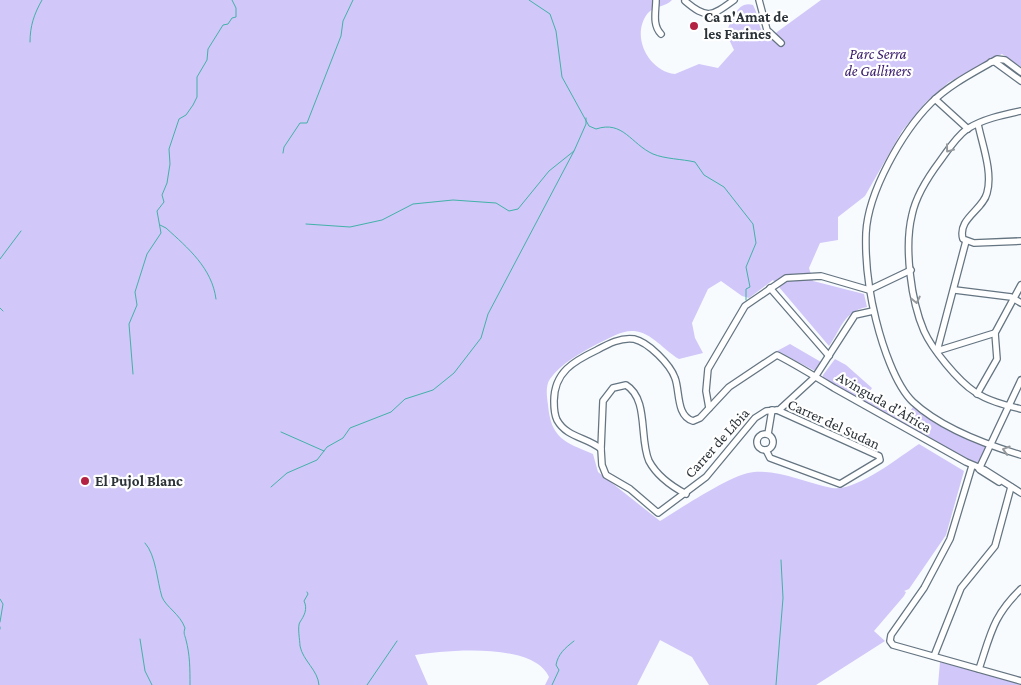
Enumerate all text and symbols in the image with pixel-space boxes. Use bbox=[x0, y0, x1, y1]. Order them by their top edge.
place label: Ca n'Amat de les Farines bbox=[704, 9, 788, 42]
marker: Ca n'Amat de les Farines bbox=[688, 20, 700, 32]
park label: Parc Serra de Galliners bbox=[845, 46, 912, 79]
one-way arrow bbox=[947, 143, 955, 152]
one-way arrow bbox=[910, 296, 920, 305]
street label: Avinguda d'Àfrica bbox=[833, 368, 934, 436]
street label: Carrer del Sudan bbox=[785, 396, 883, 452]
street label: Carrer de Líbia bbox=[682, 405, 752, 481]
one-way arrow bbox=[1003, 446, 1011, 456]
place label: El Pujol Blanc bbox=[95, 473, 183, 490]
marker: El Pujol Blanc bbox=[79, 475, 91, 487]

